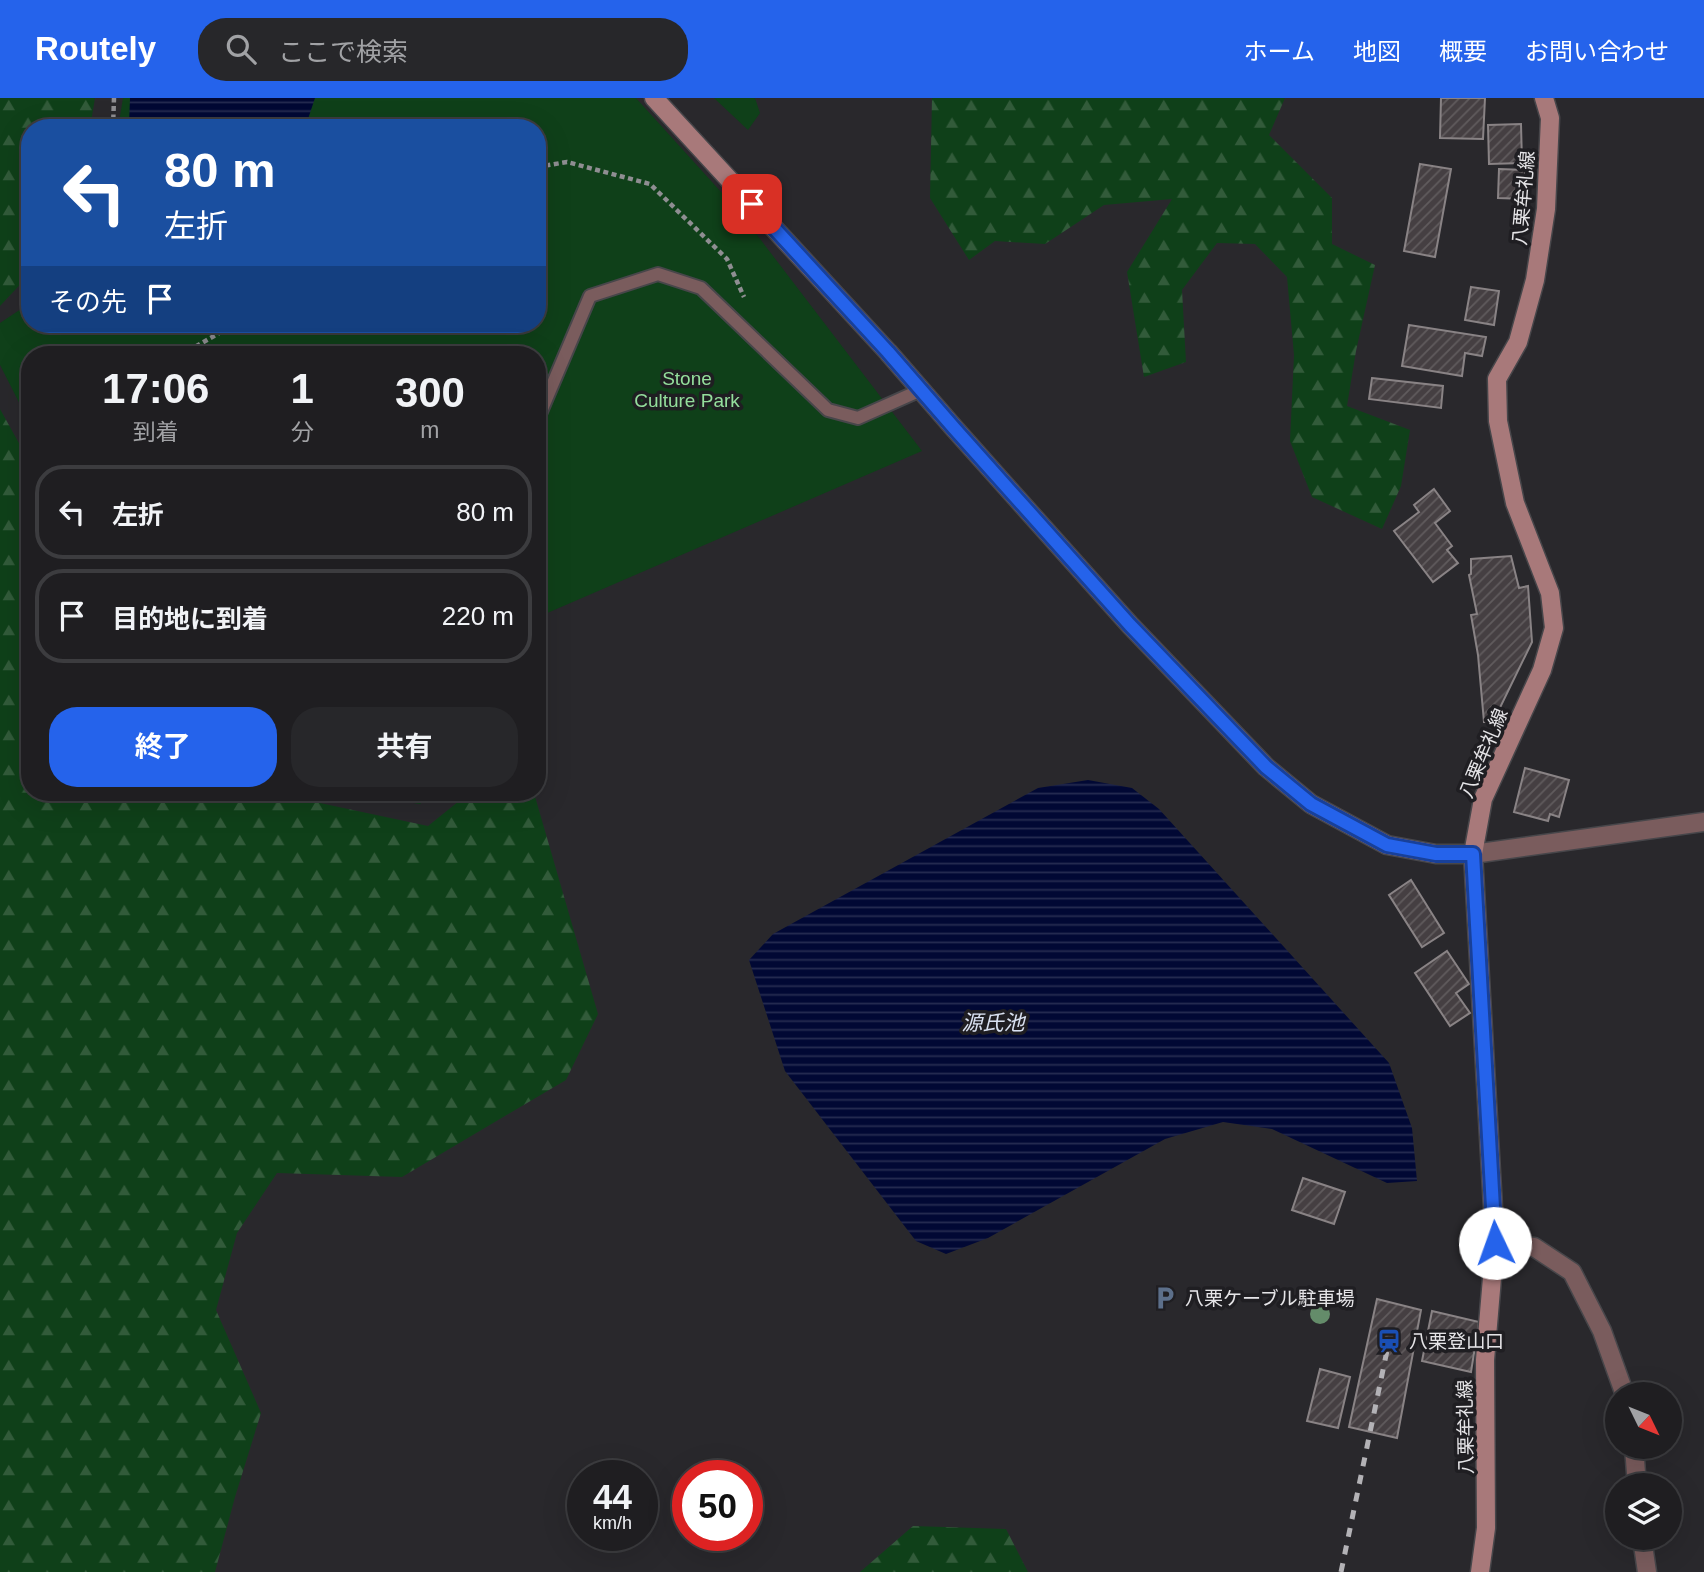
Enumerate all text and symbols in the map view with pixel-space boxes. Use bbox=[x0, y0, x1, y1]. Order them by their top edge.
search box bbox=[198, 18, 688, 81]
text: Routely bbox=[35, 30, 156, 67]
icon: search bbox=[222, 30, 260, 68]
text: ここで検索 bbox=[278, 37, 408, 67]
text: ホーム bbox=[1244, 38, 1315, 65]
text: 地図 bbox=[1353, 38, 1401, 65]
text: 概要 bbox=[1439, 38, 1487, 65]
text: お問い合わせ bbox=[1525, 38, 1669, 65]
text: 80 m bbox=[164, 143, 276, 197]
icon: left bbox=[49, 147, 140, 238]
street label: 八栗牟礼線 bbox=[1509, 150, 1538, 246]
pin bbox=[722, 174, 782, 234]
icon: arrive bbox=[733, 185, 771, 223]
text: 左折 bbox=[164, 208, 228, 244]
icon: arrive bbox=[141, 280, 179, 318]
text: その先 bbox=[49, 287, 127, 317]
text: 17:06 bbox=[102, 365, 209, 412]
text: 1 bbox=[290, 365, 314, 412]
park label: Stone Culture Park bbox=[634, 368, 740, 411]
text: 300 bbox=[395, 369, 465, 416]
text: m bbox=[420, 417, 440, 443]
text: 到着 bbox=[133, 419, 179, 445]
text: 分 bbox=[291, 419, 314, 445]
icon: left bbox=[53, 493, 91, 531]
text: 80 m bbox=[456, 497, 514, 527]
text: 左折 bbox=[112, 500, 164, 530]
icon: arrive bbox=[53, 597, 91, 635]
text: 220 m bbox=[442, 601, 514, 631]
text: 目的地に到着 bbox=[112, 604, 268, 634]
street label: 八栗牟礼線 bbox=[1455, 705, 1512, 801]
button: 終了 bbox=[49, 707, 277, 787]
button: 共有 bbox=[291, 707, 518, 787]
water label: 源氏池 bbox=[962, 1011, 1026, 1034]
position arrow bbox=[1458, 1206, 1532, 1280]
parking icon: 八栗ケーブル駐車場 bbox=[1151, 1284, 1179, 1312]
place label: 八栗ケーブル駐車場 bbox=[1185, 1288, 1355, 1309]
station icon: 八栗登山口 bbox=[1375, 1327, 1403, 1355]
place label: 八栗登山口 bbox=[1409, 1331, 1504, 1352]
street label: 八栗牟礼線 bbox=[1454, 1379, 1477, 1475]
north arrow bbox=[1605, 1382, 1682, 1460]
map controls bbox=[1605, 1382, 1682, 1550]
speed limit sign: 50 bbox=[672, 1460, 763, 1551]
button: layers bbox=[1605, 1473, 1682, 1550]
text: 44 bbox=[593, 1477, 632, 1516]
text: km/h bbox=[593, 1513, 632, 1533]

